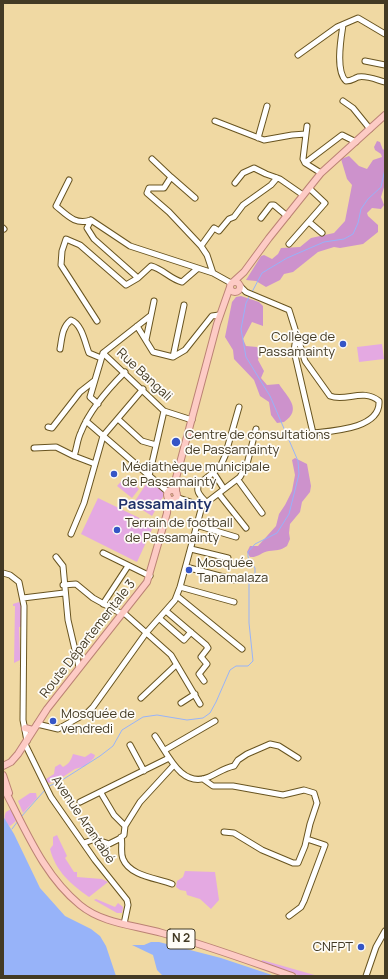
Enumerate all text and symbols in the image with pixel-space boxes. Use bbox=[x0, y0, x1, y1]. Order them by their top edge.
place label: Collège de Passamainty bbox=[258, 329, 335, 360]
marker: Collège de Passamainty bbox=[338, 339, 348, 349]
street label: Rue Bangali bbox=[113, 345, 175, 405]
place label: Centre de consultations de Passamainty bbox=[185, 427, 330, 458]
marker: Centre de consultations de Passamainty bbox=[170, 436, 182, 448]
place label: Médiathèque municipale de Passamainty bbox=[122, 459, 270, 490]
marker: Médiathèque municipale de Passamainty bbox=[109, 469, 119, 479]
district label: Passamainty bbox=[118, 496, 212, 514]
place label: Terrain de football de Passamainty bbox=[125, 515, 233, 546]
marker: Terrain de football de Passamainty bbox=[112, 525, 122, 535]
place label: Mosquée Tanamalaza bbox=[197, 555, 268, 586]
marker: Mosquée Tanamalaza bbox=[184, 565, 194, 575]
street label: Route Départementale 3 bbox=[37, 577, 139, 701]
place label: Mosquée de vendredi bbox=[61, 706, 135, 737]
marker: Mosquée de vendredi bbox=[48, 716, 58, 726]
street label: Avenue Arantabé bbox=[48, 773, 118, 867]
road number: N 2 bbox=[167, 929, 195, 949]
place label: CNFPT bbox=[313, 939, 353, 955]
marker: CNFPT bbox=[356, 942, 366, 952]

